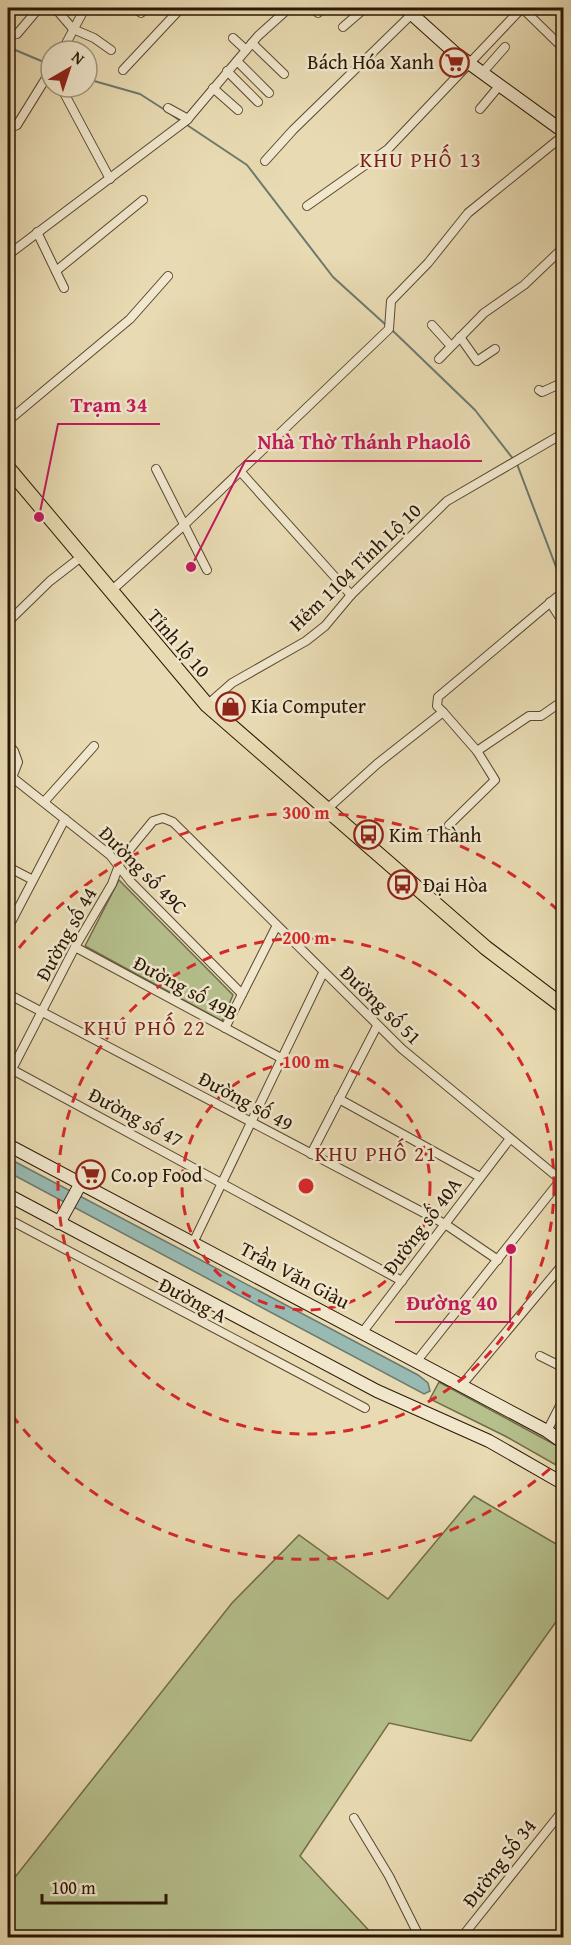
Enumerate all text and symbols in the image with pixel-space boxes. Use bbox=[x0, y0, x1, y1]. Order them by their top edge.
north arrow bbox=[39, 39, 99, 99]
text: N bbox=[67, 45, 90, 70]
supermarket icon: Bách Hóa Xanh bbox=[439, 46, 471, 78]
place label: Bách Hóa Xanh bbox=[307, 47, 434, 76]
district label: KHU PHỐ 13 bbox=[360, 144, 482, 175]
callout: Trạm 34 bbox=[58, 385, 160, 424]
text: Trạm 34 bbox=[70, 389, 148, 420]
callout: Nhà Thờ Thánh Phaolô bbox=[245, 422, 482, 461]
text: Nhà Thờ Thánh Phaolô bbox=[257, 426, 471, 457]
street label: Hẻm 1104 Tỉnh Lộ 10 bbox=[282, 496, 427, 637]
street label: Tỉnh lộ 10 bbox=[141, 602, 218, 684]
shop icon: Kia Computer bbox=[214, 690, 246, 722]
place label: Kia Computer bbox=[251, 691, 366, 720]
text: 300 m bbox=[282, 799, 330, 826]
street label: Đường số 49C bbox=[93, 819, 194, 920]
bus stop icon: Kim Thành bbox=[352, 819, 384, 851]
place label: Kim Thành bbox=[389, 820, 482, 849]
bus stop icon: Đại Hòa bbox=[386, 869, 418, 901]
place label: Đại Hòa bbox=[423, 870, 488, 899]
street label: Đường số 44 bbox=[28, 882, 103, 986]
text: 200 m bbox=[282, 924, 330, 951]
street label: Đường số 49B bbox=[129, 948, 244, 1027]
street label: Đường số 51 bbox=[334, 958, 429, 1051]
district label: KHU PHỐ 22 bbox=[84, 1012, 206, 1043]
text: 100 m bbox=[282, 1048, 330, 1075]
street label: Đường số 49 bbox=[194, 1064, 299, 1138]
street label: Đường số 47 bbox=[84, 1080, 189, 1154]
district label: KHU PHỐ 21 bbox=[315, 1138, 437, 1169]
supermarket icon: Co.op Food bbox=[74, 1159, 106, 1191]
place label: Co.op Food bbox=[111, 1160, 203, 1189]
street label: Đường số 40A bbox=[375, 1171, 468, 1281]
centre of rings bbox=[296, 1176, 316, 1196]
street label: Trần Văn Giàu bbox=[235, 1233, 355, 1316]
street label: Đường A bbox=[154, 1269, 233, 1330]
callout: Đường 40 bbox=[395, 1283, 510, 1322]
text: Đường 40 bbox=[407, 1287, 498, 1318]
street label: Đường Số 34 bbox=[455, 1812, 542, 1913]
scale bar bbox=[42, 1867, 166, 1905]
text: 100 m bbox=[51, 1874, 96, 1901]

